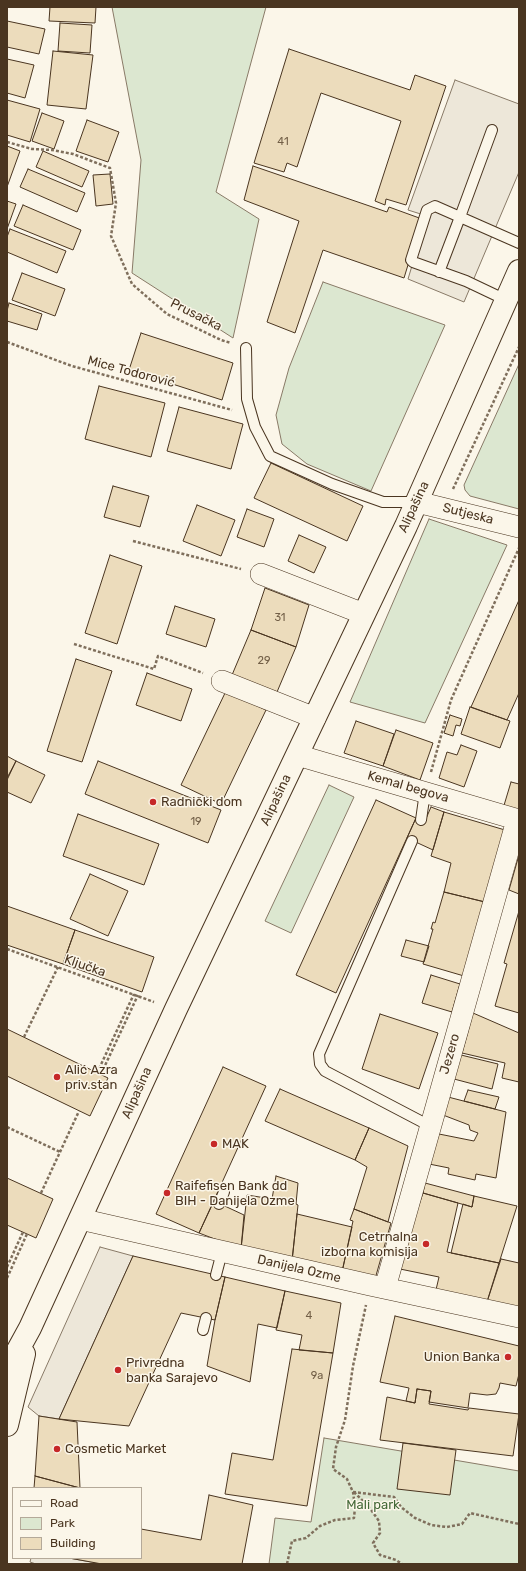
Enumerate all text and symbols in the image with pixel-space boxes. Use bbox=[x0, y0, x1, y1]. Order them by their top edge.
house number: 41 bbox=[277, 135, 289, 149]
street label: Prusačka bbox=[168, 295, 224, 335]
street label: Mice Todorović bbox=[86, 353, 176, 391]
street label: Alipašina bbox=[395, 479, 433, 535]
street label: Sutjeska bbox=[441, 500, 495, 528]
house number: 31 bbox=[274, 611, 286, 625]
house number: 29 bbox=[258, 654, 270, 668]
street label: Kemal begova bbox=[366, 768, 450, 806]
street label: Alipašina bbox=[257, 772, 295, 828]
place label: Radnički dom bbox=[161, 794, 242, 810]
marker: Radnički dom bbox=[148, 797, 158, 807]
house number: 19 bbox=[190, 815, 202, 829]
street label: Ključka bbox=[62, 952, 108, 980]
street label: Jezero bbox=[437, 1032, 463, 1076]
place label: Alić Azra priv.stan bbox=[65, 1062, 118, 1093]
street label: Alipašina bbox=[119, 1065, 155, 1121]
marker: Alić Azra priv.stan bbox=[52, 1072, 62, 1082]
place label: MAK bbox=[222, 1136, 249, 1152]
marker: MAK bbox=[209, 1139, 219, 1149]
place label: Raifefisen Bank dd BIH - Danijela Ozme bbox=[175, 1178, 295, 1209]
marker: Raifefisen Bank dd BIH - Danijela Ozme bbox=[162, 1188, 172, 1198]
place label: Cetrnalna izborna komisija bbox=[321, 1229, 418, 1260]
marker: Cetrnalna izborna komisija bbox=[421, 1239, 431, 1249]
street label: Danijela Ozme bbox=[256, 1252, 342, 1286]
house number: 4 bbox=[306, 1309, 312, 1323]
place label: Union Banka bbox=[424, 1349, 500, 1365]
marker: Union Banka bbox=[503, 1352, 513, 1362]
place label: Privredna banka Sarajevo bbox=[126, 1355, 218, 1386]
marker: Privredna banka Sarajevo bbox=[113, 1365, 123, 1375]
house number: 9a bbox=[311, 1369, 323, 1383]
place label: Cosmetic Market bbox=[65, 1441, 166, 1457]
marker: Cosmetic Market bbox=[52, 1444, 62, 1454]
legend bbox=[12, 1487, 142, 1559]
text: Road bbox=[50, 1496, 78, 1510]
park label: Mali park bbox=[346, 1497, 400, 1513]
text: Park bbox=[50, 1516, 75, 1530]
text: Building bbox=[50, 1536, 96, 1550]

